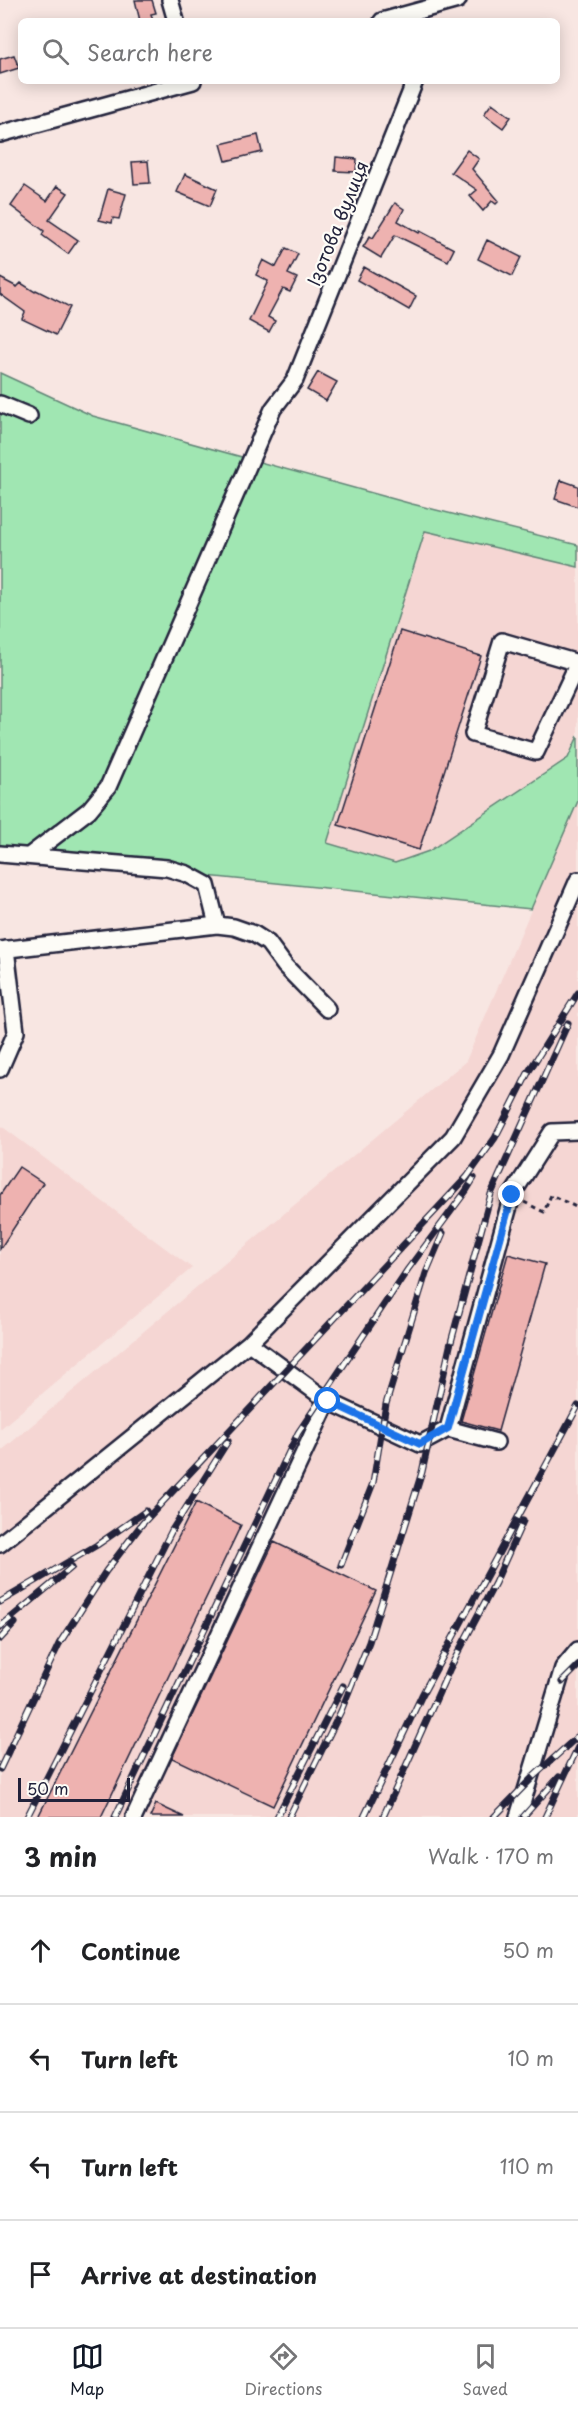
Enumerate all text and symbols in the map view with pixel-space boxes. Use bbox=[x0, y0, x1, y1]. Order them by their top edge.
search box bbox=[18, 18, 560, 84]
icon: search bbox=[39, 35, 72, 68]
text: Search here bbox=[87, 35, 213, 68]
street label: Ізотова вулиця bbox=[300, 156, 374, 290]
route end bbox=[498, 1181, 524, 1207]
route start bbox=[314, 1387, 340, 1413]
scale bar bbox=[18, 1775, 130, 1802]
text: 50 m bbox=[27, 1776, 68, 1800]
text: 3 min bbox=[24, 1837, 97, 1876]
text: Walk · 170 m bbox=[428, 1841, 554, 1871]
icon: ahead bbox=[24, 1934, 57, 1967]
text: Continue bbox=[81, 1934, 180, 1967]
text: 50 m bbox=[502, 1935, 554, 1965]
icon: left bbox=[24, 2042, 57, 2075]
text: Turn left bbox=[81, 2042, 178, 2075]
text: 10 m bbox=[507, 2043, 554, 2073]
icon: left bbox=[24, 2150, 57, 2183]
text: Turn left bbox=[81, 2150, 178, 2183]
text: 110 m bbox=[500, 2151, 554, 2181]
icon: arrive bbox=[24, 2258, 57, 2291]
text: Arrive at destination bbox=[81, 2258, 317, 2291]
tab: Map bbox=[70, 2340, 104, 2400]
tab: Directions bbox=[244, 2340, 322, 2400]
tab: Saved bbox=[462, 2340, 508, 2400]

